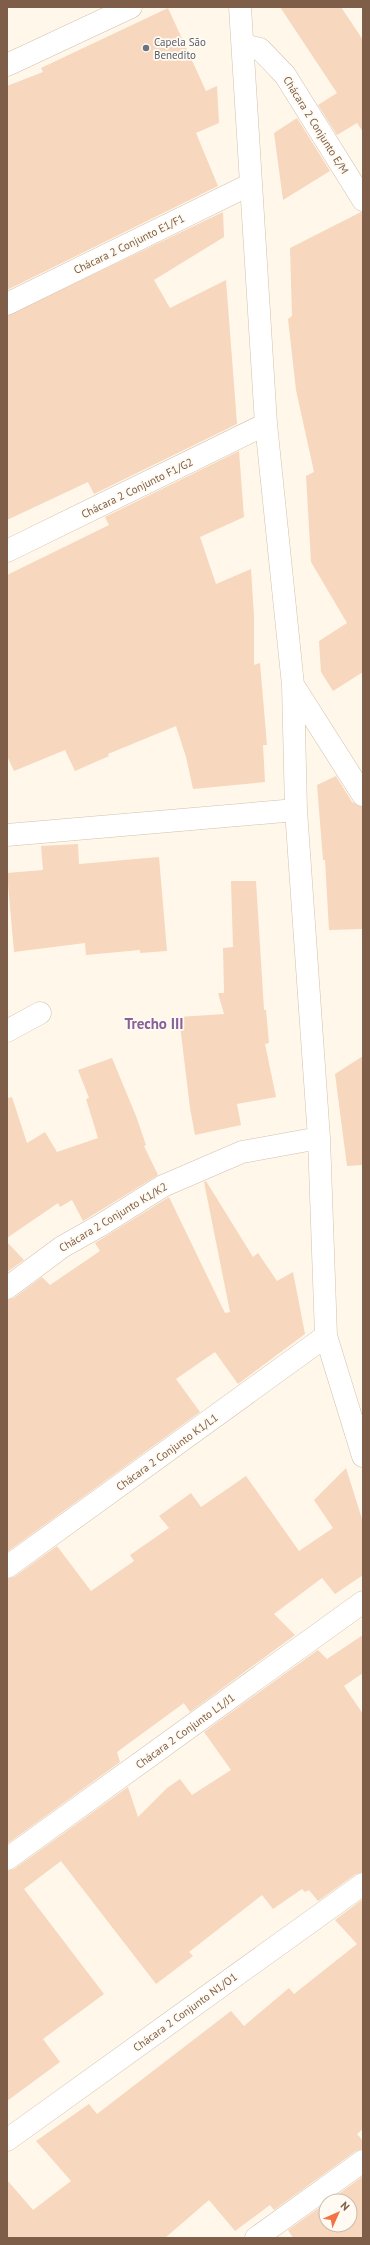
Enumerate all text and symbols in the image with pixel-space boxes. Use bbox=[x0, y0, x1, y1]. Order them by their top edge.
place label: Capela São Benedito bbox=[154, 35, 206, 62]
marker: Capela São Benedito bbox=[141, 43, 151, 53]
street label: Chácara 2 Conjunto E/M bbox=[280, 73, 352, 177]
street label: Chácara 2 Conjunto E1/F1 bbox=[71, 211, 187, 277]
street label: Chácara 2 Conjunto F1/G2 bbox=[79, 455, 195, 521]
district label: Trecho III bbox=[124, 1014, 184, 1033]
street label: Chácara 2 Conjunto K1/K2 bbox=[56, 1179, 170, 1255]
street label: Chácara 2 Conjunto K1/L1 bbox=[113, 1410, 221, 1494]
street label: Chácara 2 Conjunto L1/J1 bbox=[133, 1690, 237, 1772]
street label: Chácara 2 Conjunto N1/O1 bbox=[130, 1970, 240, 2054]
north arrow bbox=[318, 2193, 358, 2233]
text: N bbox=[338, 2198, 353, 2213]

